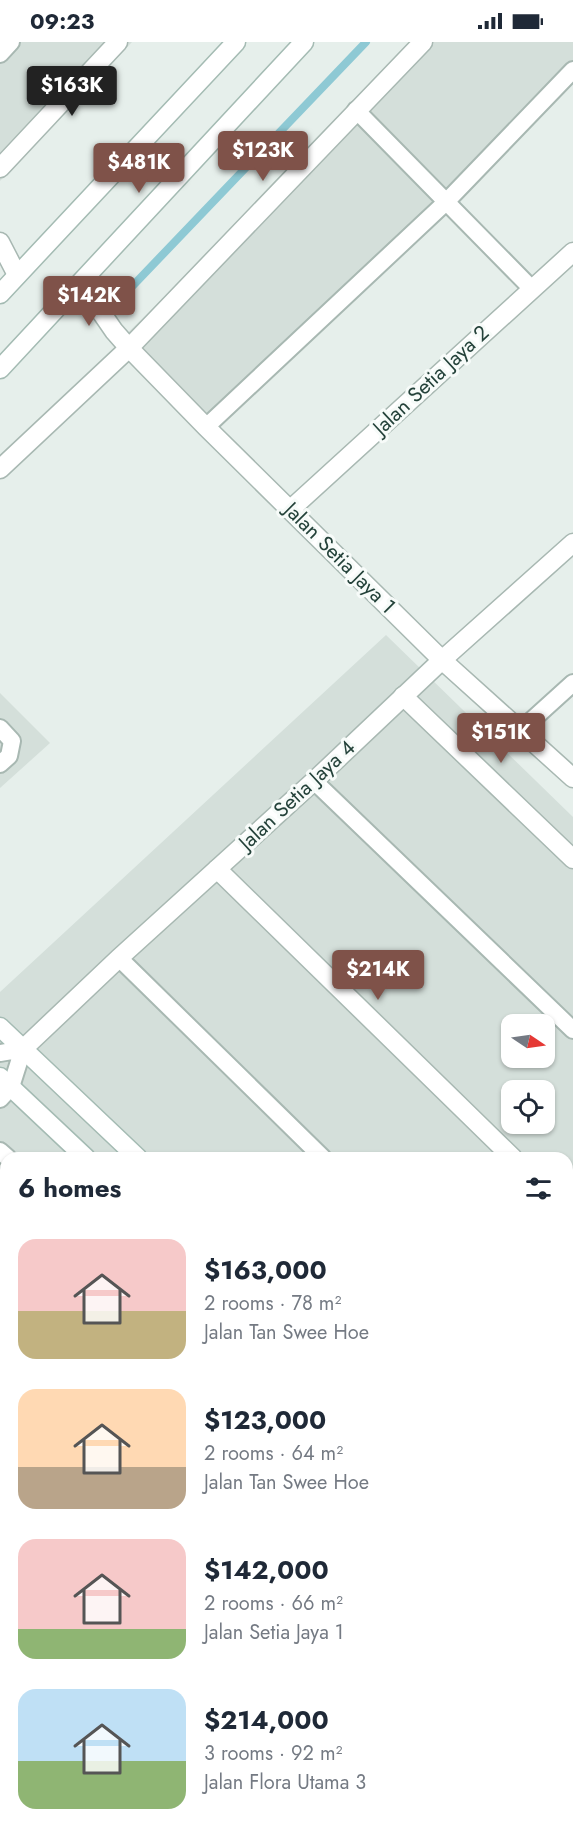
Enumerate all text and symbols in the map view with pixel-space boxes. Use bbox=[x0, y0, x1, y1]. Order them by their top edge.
text: 09:23 bbox=[30, 5, 94, 37]
pin: $163K bbox=[30, 66, 114, 117]
text: $163K bbox=[41, 71, 103, 100]
pin: $123K bbox=[221, 131, 305, 182]
text: $123K bbox=[232, 136, 294, 165]
pin: $481K bbox=[97, 143, 181, 194]
text: $481K bbox=[107, 148, 171, 177]
pin: $142K bbox=[47, 276, 131, 327]
text: $142K bbox=[57, 281, 121, 310]
street label: Jalan Setia Jaya 2 bbox=[364, 318, 496, 444]
street label: Jalan Setia Jaya 1 bbox=[275, 493, 402, 620]
pin: $151K bbox=[459, 713, 543, 764]
text: $151K bbox=[471, 718, 531, 747]
street label: Jalan Setia Jaya 4 bbox=[230, 733, 362, 859]
pin: $214K bbox=[336, 950, 420, 1001]
text: $214K bbox=[346, 955, 410, 984]
north arrow bbox=[501, 1014, 555, 1068]
map controls bbox=[501, 1014, 555, 1134]
button: locate bbox=[501, 1080, 555, 1134]
text: 6 homes bbox=[18, 1169, 121, 1207]
icon: filters bbox=[522, 1172, 555, 1205]
text: $163,000 bbox=[204, 1251, 327, 1289]
icon: home bbox=[66, 1263, 138, 1335]
text: 2 rooms · 78 m² bbox=[204, 1289, 341, 1318]
text: Jalan Tan Swee Hoe bbox=[204, 1318, 369, 1347]
text: $123,000 bbox=[204, 1401, 326, 1439]
icon: home bbox=[66, 1413, 138, 1485]
text: 2 rooms · 64 m² bbox=[204, 1439, 343, 1468]
text: Jalan Tan Swee Hoe bbox=[204, 1468, 369, 1497]
text: $142,000 bbox=[204, 1551, 329, 1589]
icon: home bbox=[66, 1563, 138, 1635]
text: 2 rooms · 66 m² bbox=[204, 1589, 343, 1618]
text: Jalan Setia Jaya 1 bbox=[204, 1618, 344, 1647]
text: $214,000 bbox=[204, 1701, 329, 1739]
icon: home bbox=[66, 1713, 138, 1785]
text: 3 rooms · 92 m² bbox=[204, 1739, 342, 1768]
text: Jalan Flora Utama 3 bbox=[204, 1768, 366, 1797]

